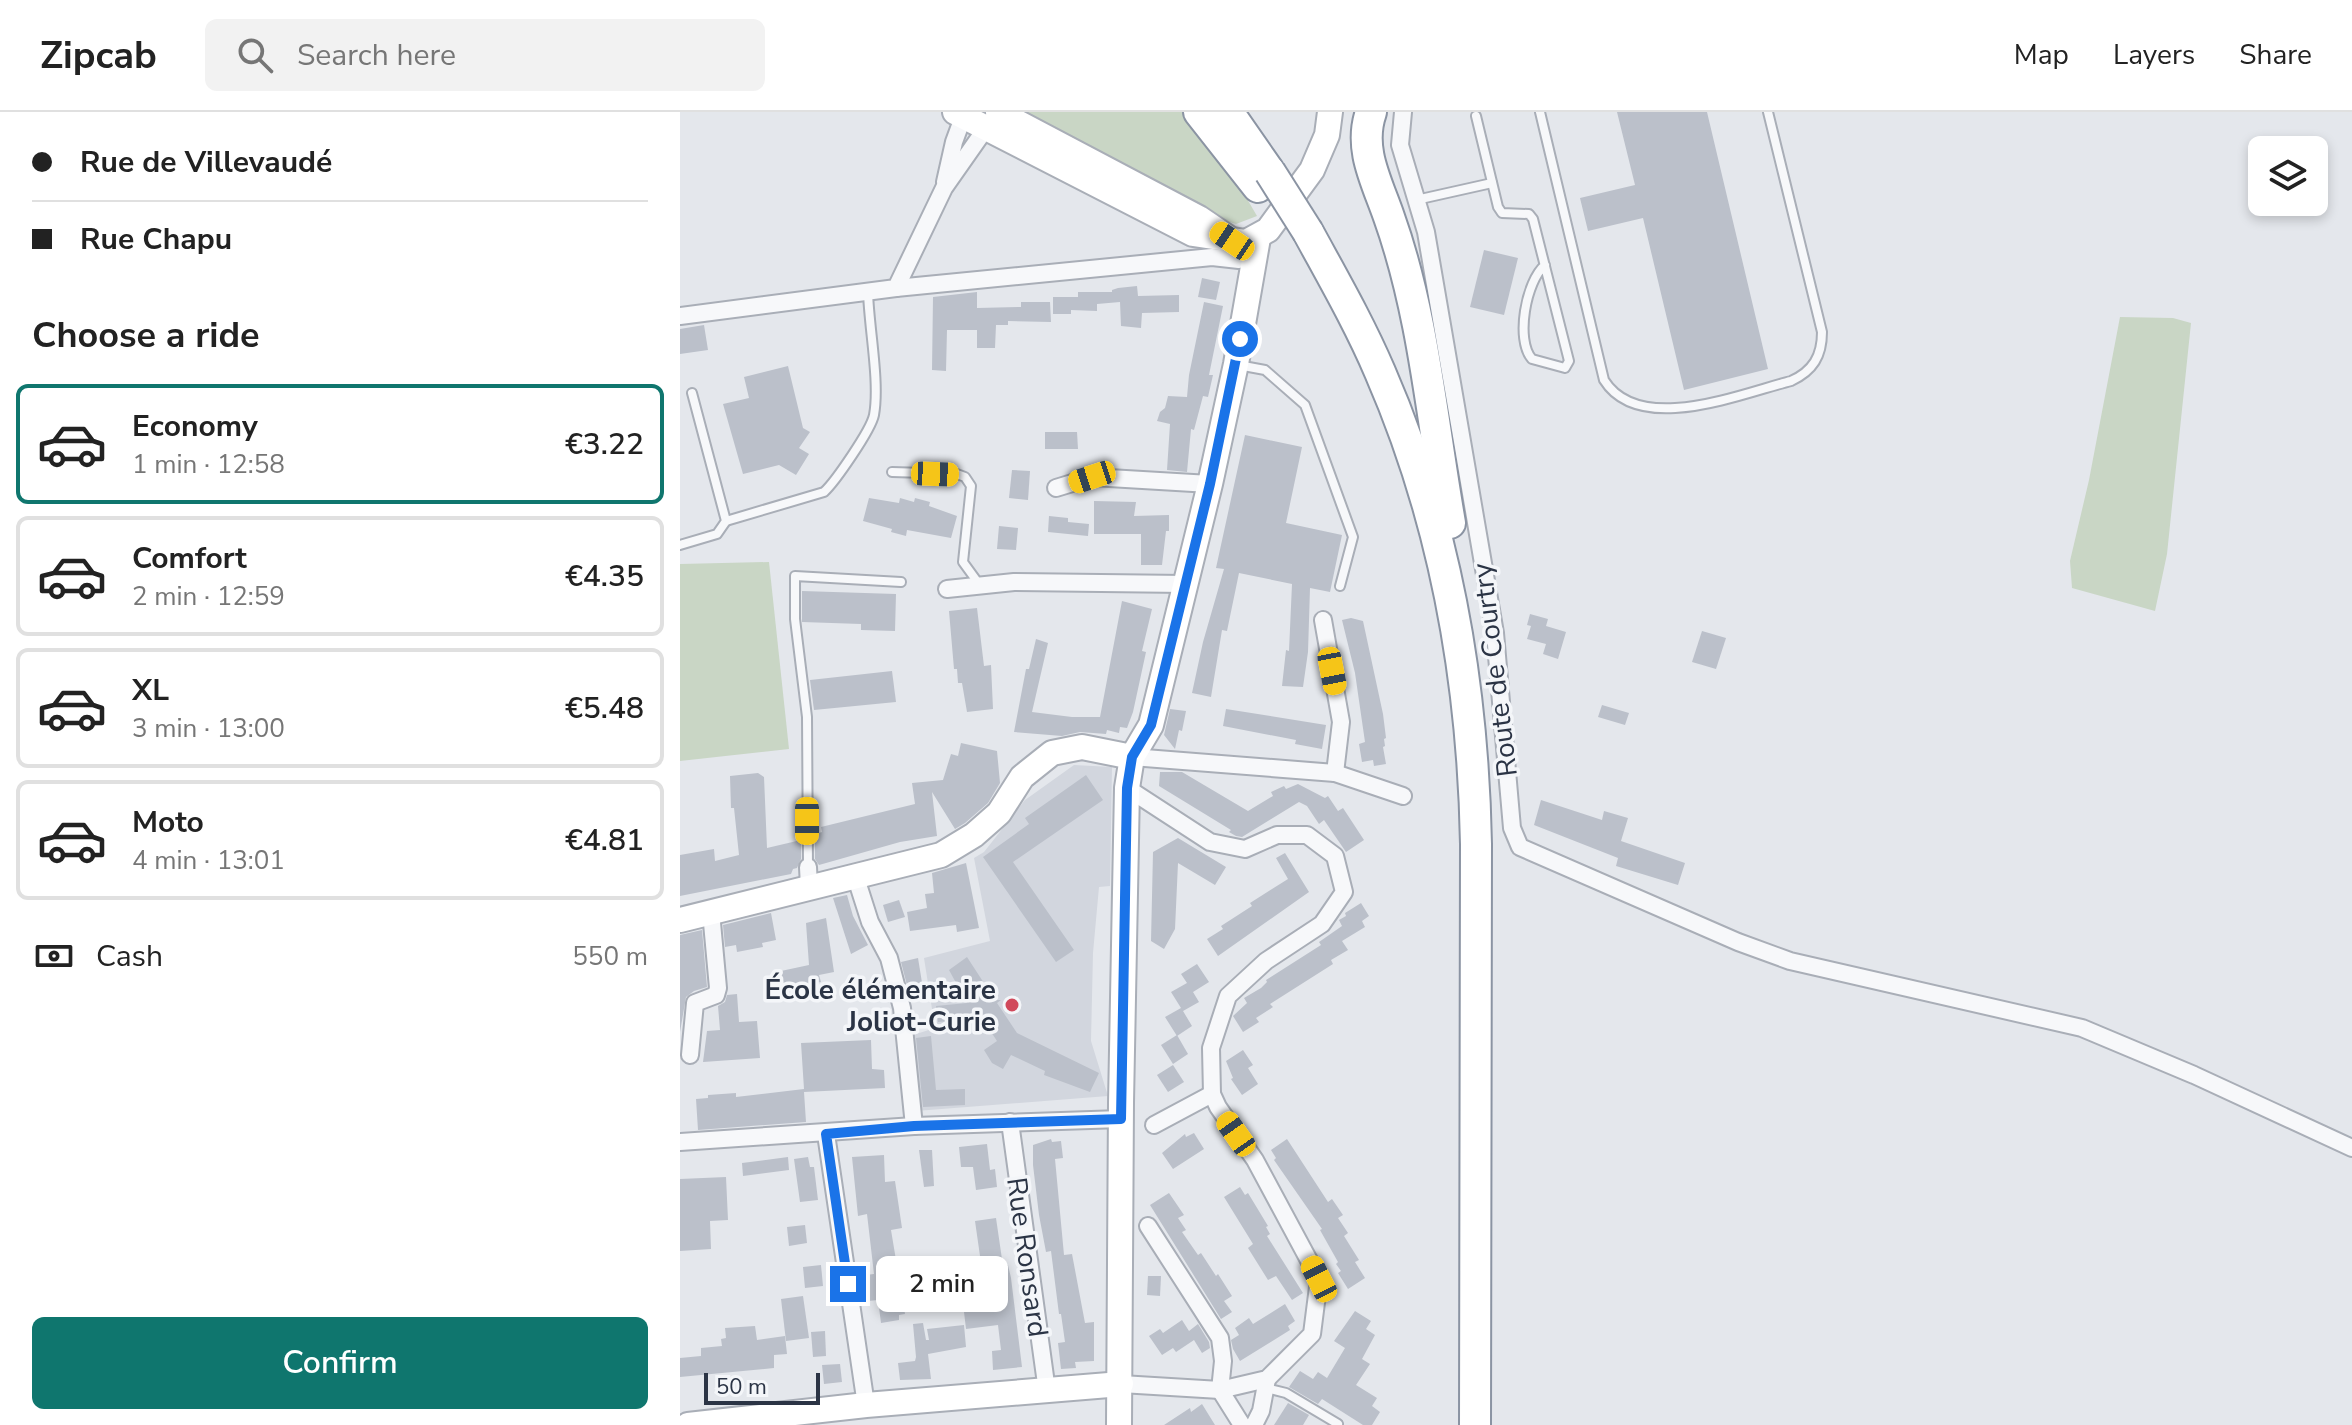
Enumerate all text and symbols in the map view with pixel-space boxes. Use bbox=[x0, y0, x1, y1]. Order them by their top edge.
search box bbox=[205, 19, 765, 91]
text: Zipcab bbox=[40, 30, 157, 81]
icon: search bbox=[233, 33, 277, 77]
text: Search here bbox=[297, 35, 456, 76]
text: Map bbox=[2014, 36, 2069, 74]
text: Layers bbox=[2113, 36, 2195, 74]
text: Share bbox=[2239, 36, 2312, 74]
map controls bbox=[2248, 136, 2328, 216]
button: layers bbox=[2248, 136, 2328, 216]
text: Rue de Villevaudé bbox=[80, 142, 332, 183]
car bbox=[1205, 218, 1259, 264]
text: Rue Chapu bbox=[80, 219, 232, 260]
text: Choose a ride bbox=[32, 311, 260, 360]
route start bbox=[1222, 321, 1258, 357]
text: Economy bbox=[132, 406, 258, 447]
icon: car bbox=[36, 408, 108, 480]
text: €3.22 bbox=[565, 424, 644, 465]
text: 1 min · 12:58 bbox=[132, 447, 285, 482]
car bbox=[1065, 458, 1119, 496]
car bbox=[911, 461, 959, 487]
text: Comfort bbox=[132, 538, 247, 579]
icon: car bbox=[36, 540, 108, 612]
text: €4.35 bbox=[565, 556, 644, 597]
street label: Route de Courtry bbox=[1463, 560, 1527, 779]
text: 2 min · 12:59 bbox=[132, 579, 285, 614]
car bbox=[1316, 645, 1348, 697]
text: XL bbox=[132, 670, 169, 711]
icon: car bbox=[36, 672, 108, 744]
text: €5.48 bbox=[565, 688, 644, 729]
text: 3 min · 13:00 bbox=[132, 711, 285, 746]
car bbox=[795, 797, 819, 845]
text: Moto bbox=[132, 802, 204, 843]
icon: car bbox=[36, 804, 108, 876]
text: €4.81 bbox=[565, 820, 644, 861]
text: 4 min · 13:01 bbox=[132, 843, 285, 878]
icon: cash bbox=[32, 934, 76, 978]
text: Cash bbox=[96, 936, 163, 977]
text: 550 m bbox=[572, 939, 648, 974]
place label: École élémentaire Joliot-Curie bbox=[764, 971, 996, 1041]
marker: École élémentaire Joliot-Curie bbox=[1003, 996, 1021, 1014]
car bbox=[1212, 1107, 1260, 1161]
street label: Rue Ronsard bbox=[997, 1175, 1057, 1339]
car bbox=[1297, 1252, 1341, 1306]
callout: 2 min bbox=[876, 1256, 1008, 1312]
route end bbox=[830, 1266, 866, 1302]
text: 2 min bbox=[909, 1266, 975, 1301]
button: Confirm bbox=[32, 1317, 648, 1409]
scale bar bbox=[704, 1369, 820, 1405]
text: 50 m bbox=[716, 1372, 767, 1402]

